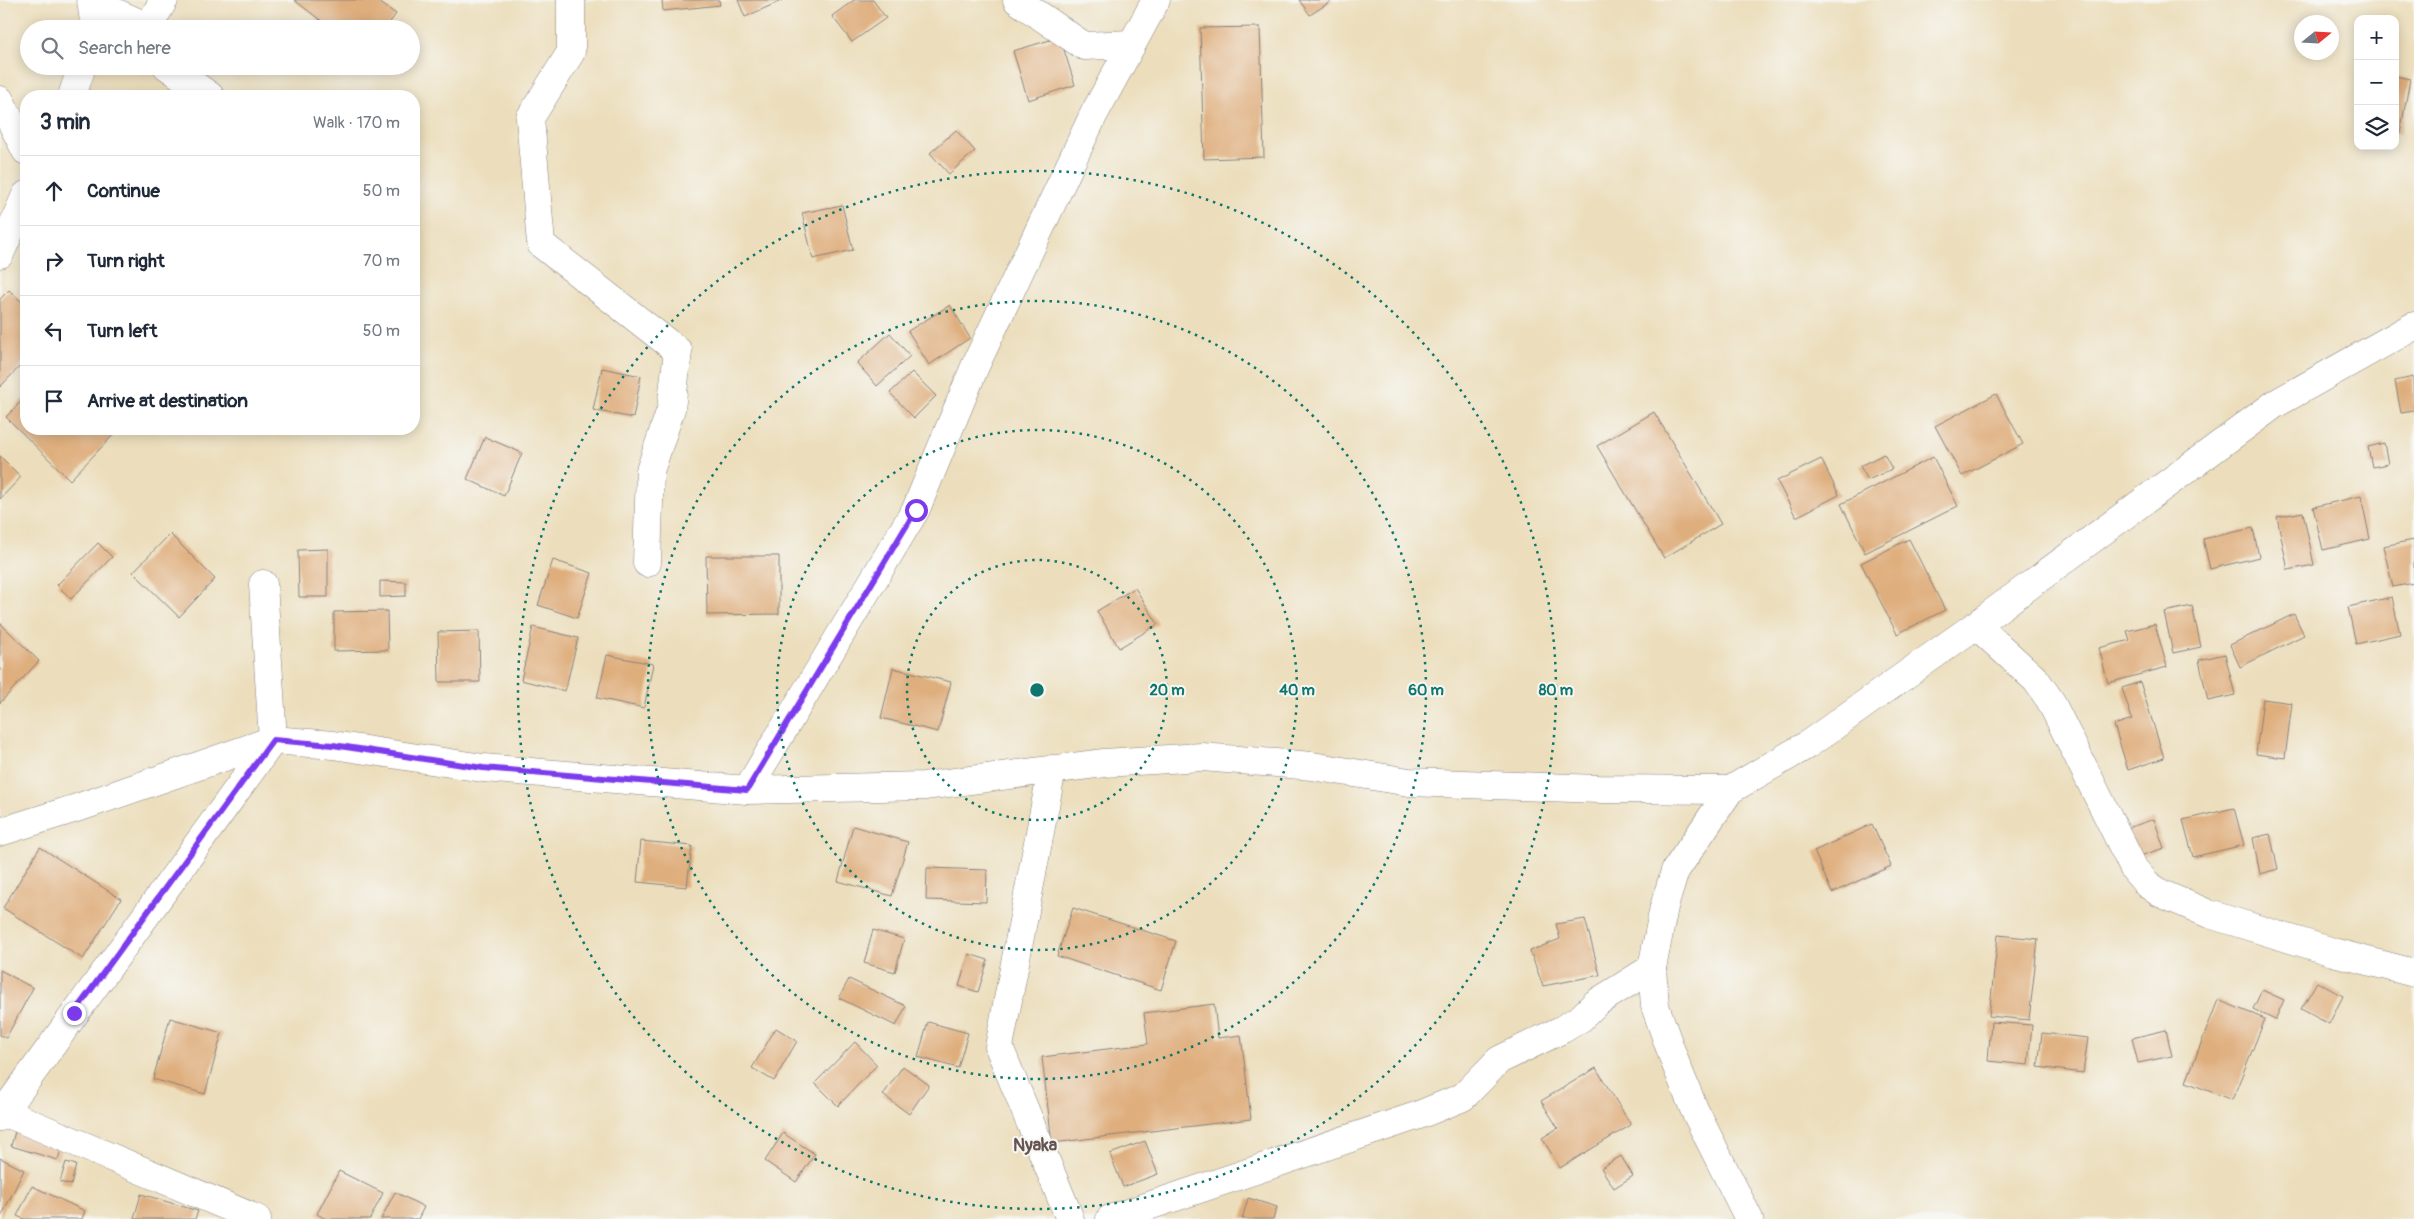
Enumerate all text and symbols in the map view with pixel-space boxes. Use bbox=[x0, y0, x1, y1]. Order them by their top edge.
north arrow bbox=[2294, 15, 2339, 60]
map controls bbox=[2354, 15, 2399, 150]
button: + bbox=[2354, 15, 2399, 60]
search box bbox=[20, 20, 420, 75]
icon: search bbox=[38, 34, 66, 62]
text: Search here bbox=[78, 36, 171, 60]
button: − bbox=[2354, 60, 2399, 105]
button: layers bbox=[2354, 105, 2399, 150]
text: 3 min bbox=[40, 109, 90, 136]
text: Walk · 170 m bbox=[313, 113, 400, 133]
icon: ahead bbox=[40, 177, 68, 205]
text: Continue bbox=[87, 179, 160, 203]
text: 50 m bbox=[363, 181, 400, 201]
icon: right bbox=[40, 247, 68, 275]
text: Turn right bbox=[87, 249, 165, 273]
text: 70 m bbox=[363, 251, 400, 271]
icon: left bbox=[40, 317, 68, 345]
text: Turn left bbox=[87, 319, 157, 343]
text: 50 m bbox=[363, 321, 400, 341]
icon: arrive bbox=[40, 387, 68, 415]
text: Arrive at destination bbox=[87, 389, 248, 413]
route start bbox=[905, 499, 928, 522]
centre of rings bbox=[1028, 681, 1046, 699]
text: 20 m bbox=[1149, 681, 1185, 700]
text: 40 m bbox=[1279, 681, 1315, 700]
text: 60 m bbox=[1408, 681, 1444, 700]
text: 80 m bbox=[1539, 681, 1573, 700]
route end bbox=[63, 1002, 86, 1025]
district label: Nyaka bbox=[1013, 1134, 1058, 1157]

